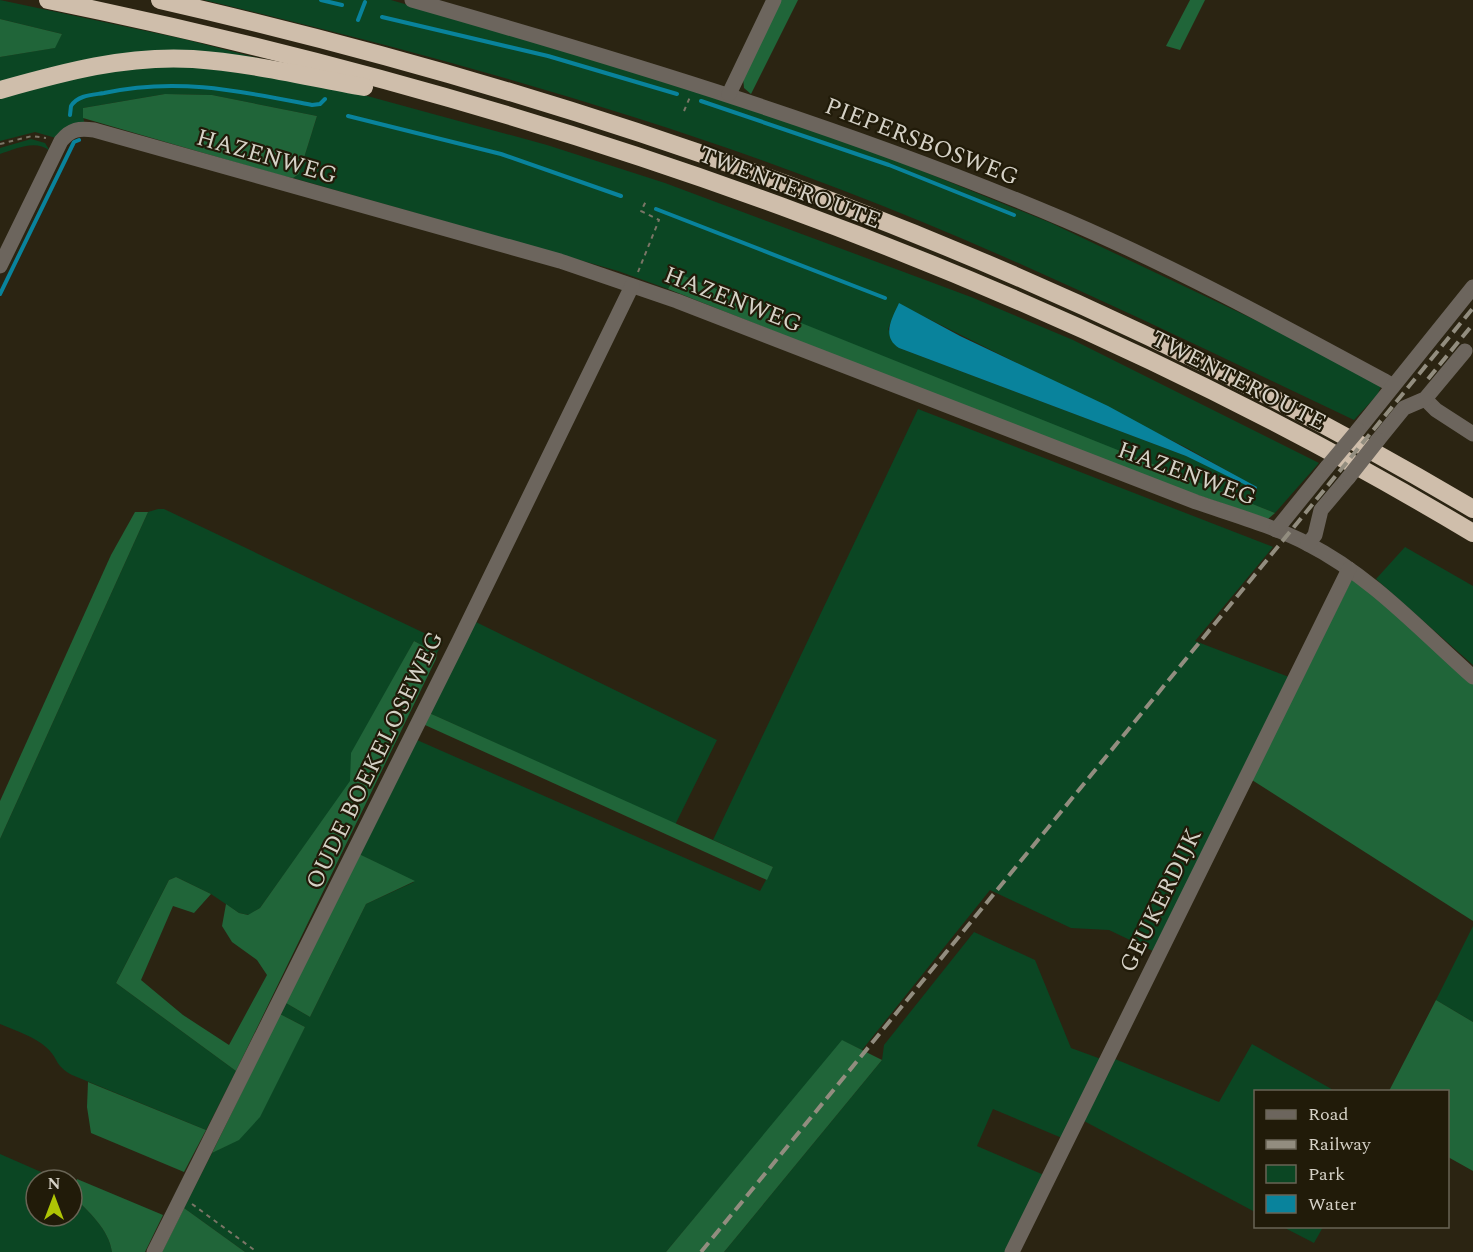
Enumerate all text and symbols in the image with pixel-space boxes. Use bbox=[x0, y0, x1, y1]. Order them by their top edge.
street label: PIEPERSBOSWEG bbox=[819, 88, 1024, 196]
street label: HAZENWEG bbox=[192, 120, 341, 194]
street label: TWENTEROUTE bbox=[693, 137, 886, 239]
street label: HAZENWEG bbox=[658, 257, 807, 343]
street label: TWENTEROUTE bbox=[1145, 321, 1333, 441]
street label: HAZENWEG bbox=[1112, 432, 1261, 516]
street label: OUDE BOEKELOSEWEG bbox=[297, 625, 453, 896]
street label: GEUKERDIJK bbox=[1110, 822, 1211, 979]
legend bbox=[1254, 1090, 1449, 1228]
text: Road bbox=[1308, 1101, 1349, 1128]
text: Railway bbox=[1308, 1131, 1372, 1158]
text: Park bbox=[1308, 1161, 1345, 1188]
north arrow bbox=[24, 1168, 84, 1228]
text: N bbox=[47, 1172, 61, 1196]
text: Water bbox=[1308, 1191, 1356, 1218]

